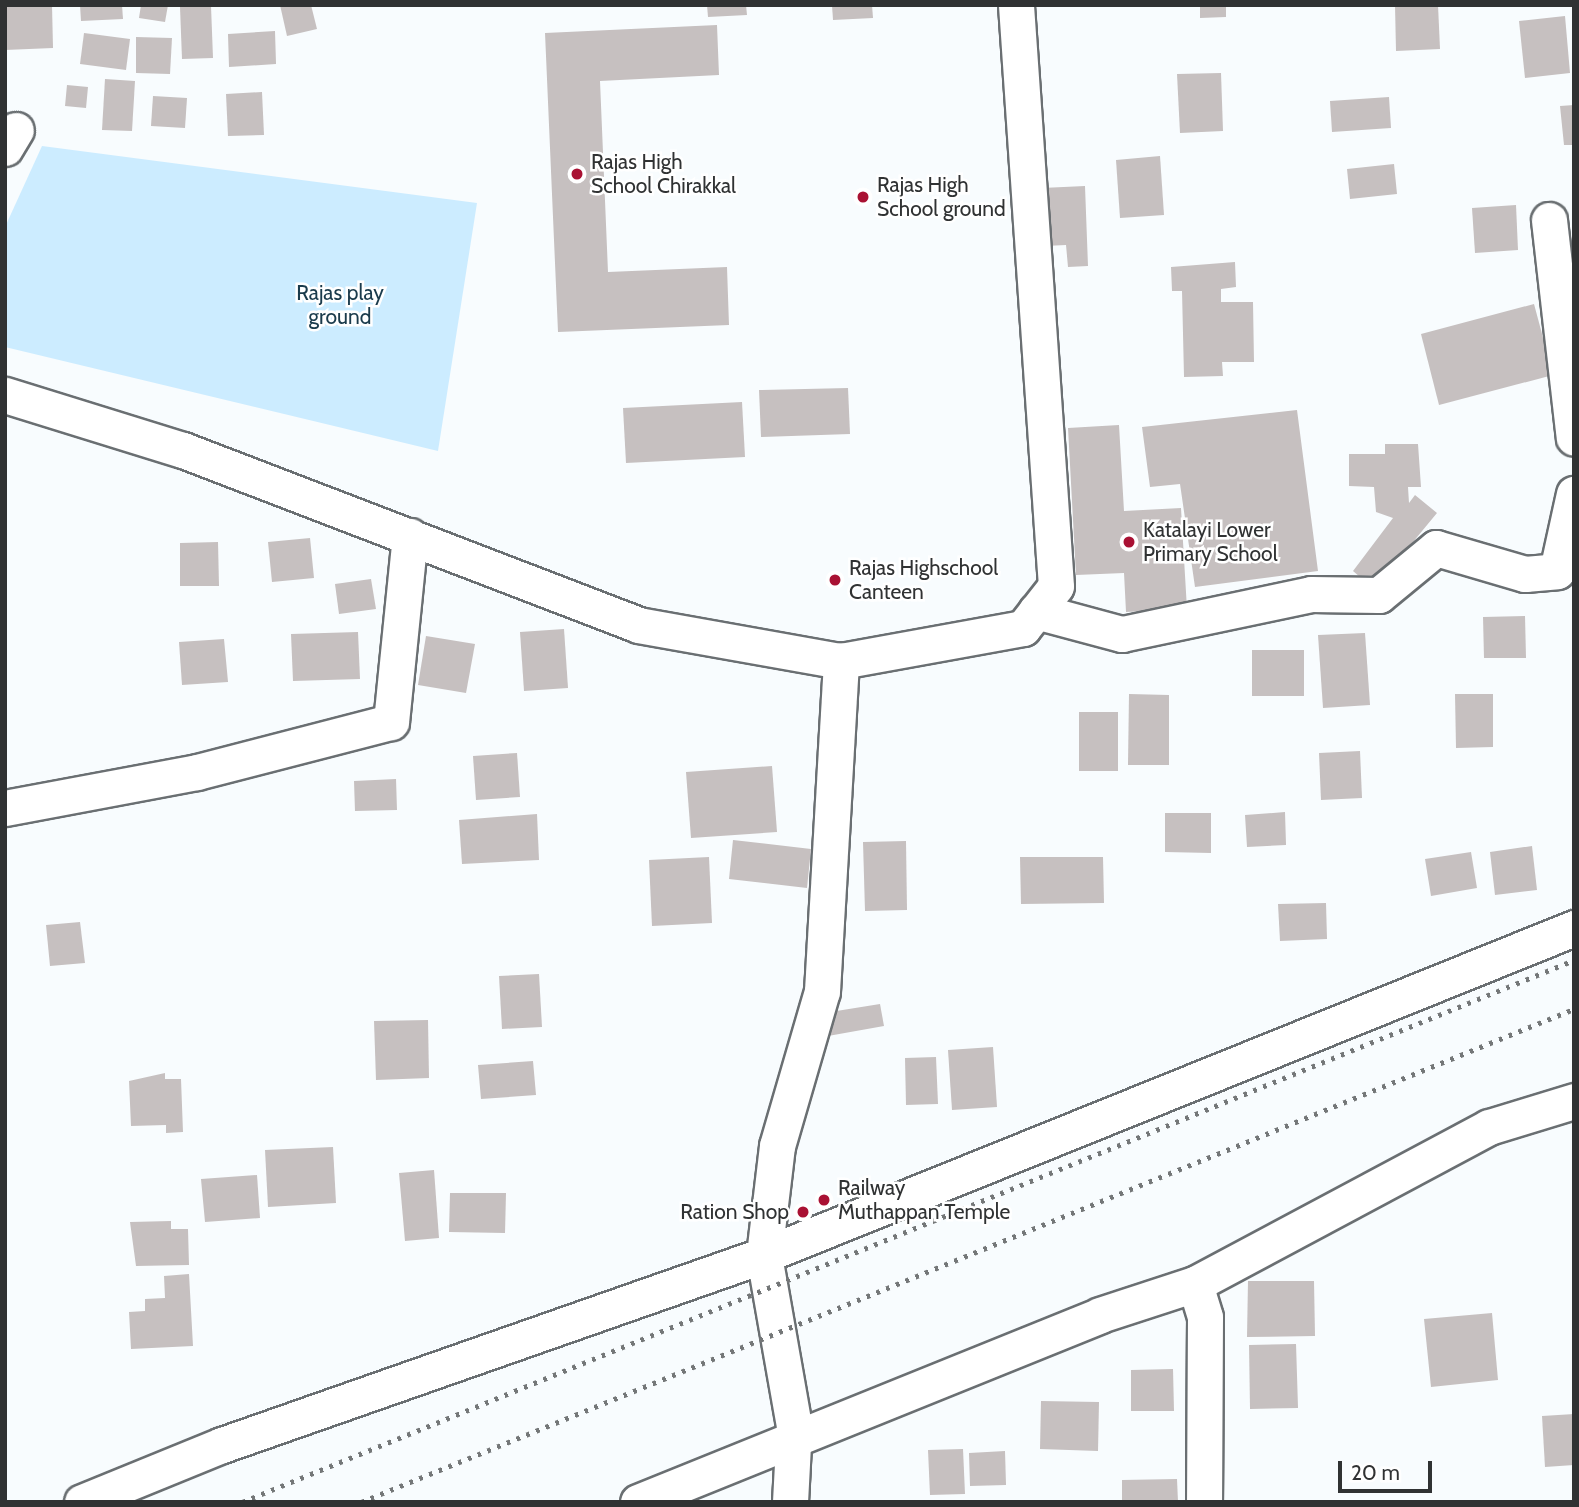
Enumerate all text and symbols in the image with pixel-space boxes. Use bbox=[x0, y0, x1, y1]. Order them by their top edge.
place label: Rajas High School Chirakkal bbox=[591, 149, 736, 199]
marker: Rajas High School Chirakkal bbox=[569, 166, 585, 182]
place label: Rajas High School ground bbox=[877, 172, 1006, 222]
marker: Rajas High School ground bbox=[855, 189, 871, 205]
park label: Rajas play ground bbox=[296, 280, 384, 330]
place label: Katalayi Lower Primary School bbox=[1143, 517, 1278, 567]
marker: Katalayi Lower Primary School bbox=[1121, 534, 1137, 550]
place label: Rajas Highschool Canteen bbox=[849, 555, 998, 605]
marker: Rajas Highschool Canteen bbox=[827, 572, 843, 588]
place label: Railway Muthappan Temple bbox=[838, 1175, 1010, 1225]
marker: Railway Muthappan Temple bbox=[816, 1192, 832, 1208]
place label: Ration Shop bbox=[680, 1199, 789, 1225]
marker: Ration Shop bbox=[795, 1204, 811, 1220]
scale bar bbox=[1341, 1448, 1436, 1492]
text: 20 m bbox=[1351, 1460, 1400, 1485]

